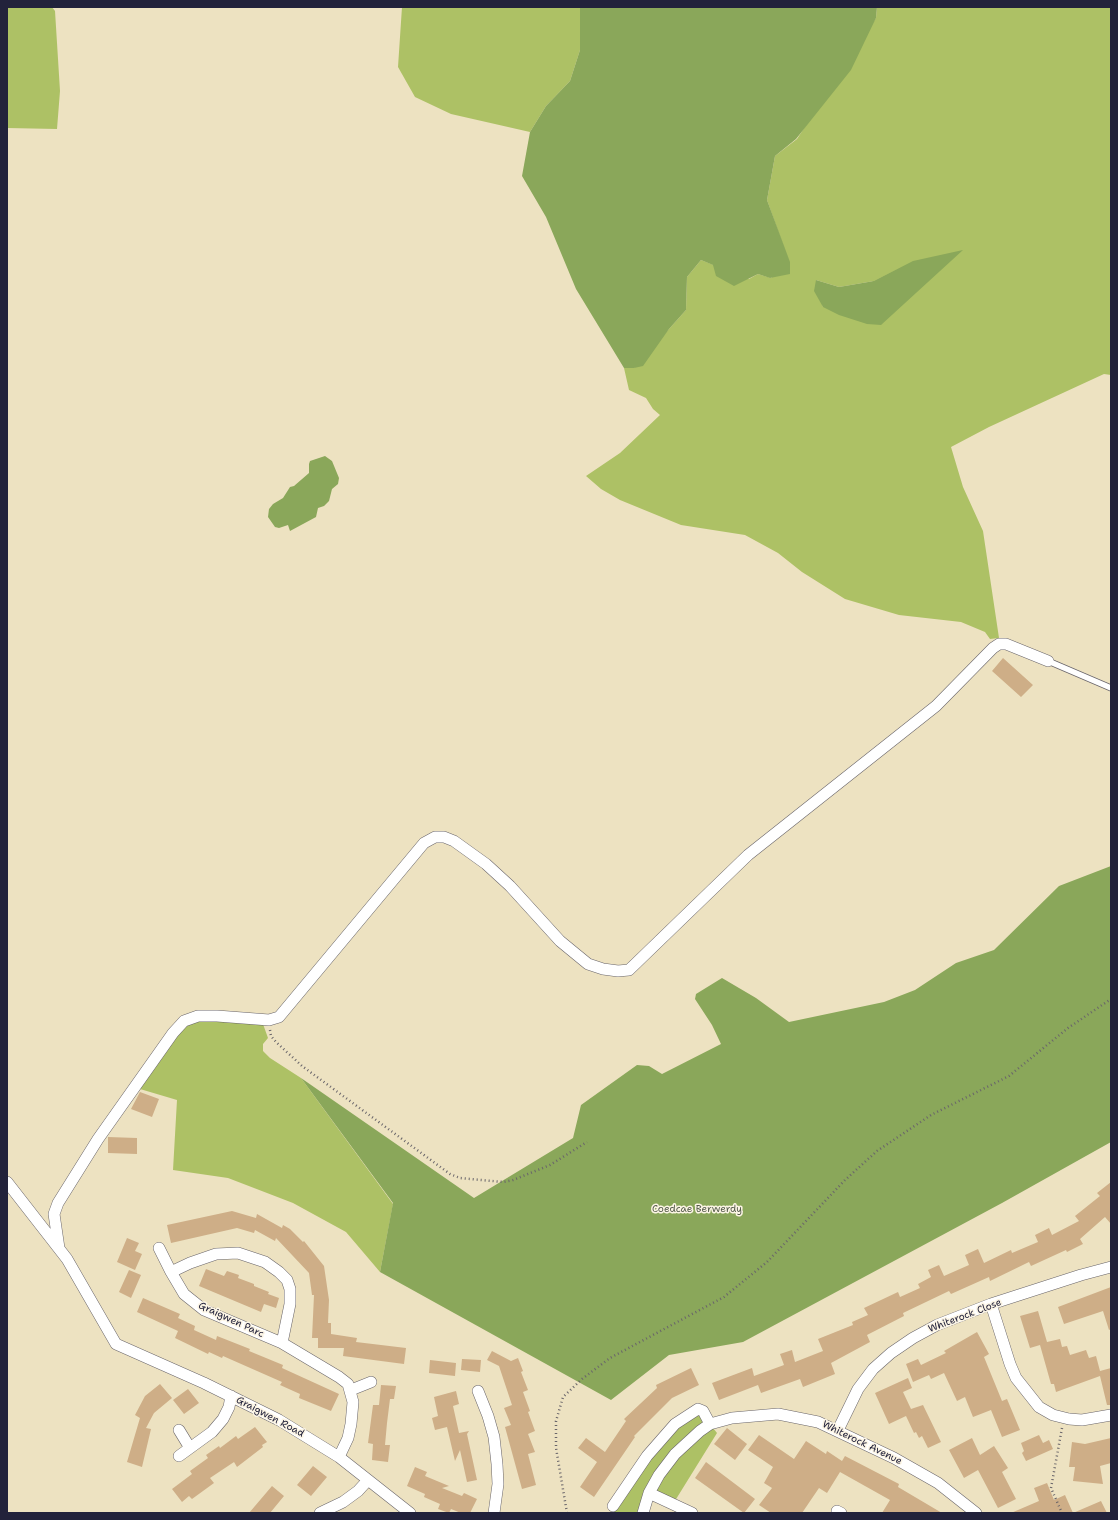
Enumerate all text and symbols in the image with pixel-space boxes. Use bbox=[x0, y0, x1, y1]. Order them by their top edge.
park label: Coedcae Berwerdy bbox=[652, 1203, 742, 1215]
street label: Whiterock Close bbox=[927, 1297, 1003, 1335]
street label: Graigwen Parc bbox=[196, 1300, 266, 1340]
street label: Graigwen Road bbox=[234, 1394, 306, 1440]
street label: Whiterock Avenue bbox=[820, 1418, 904, 1468]

